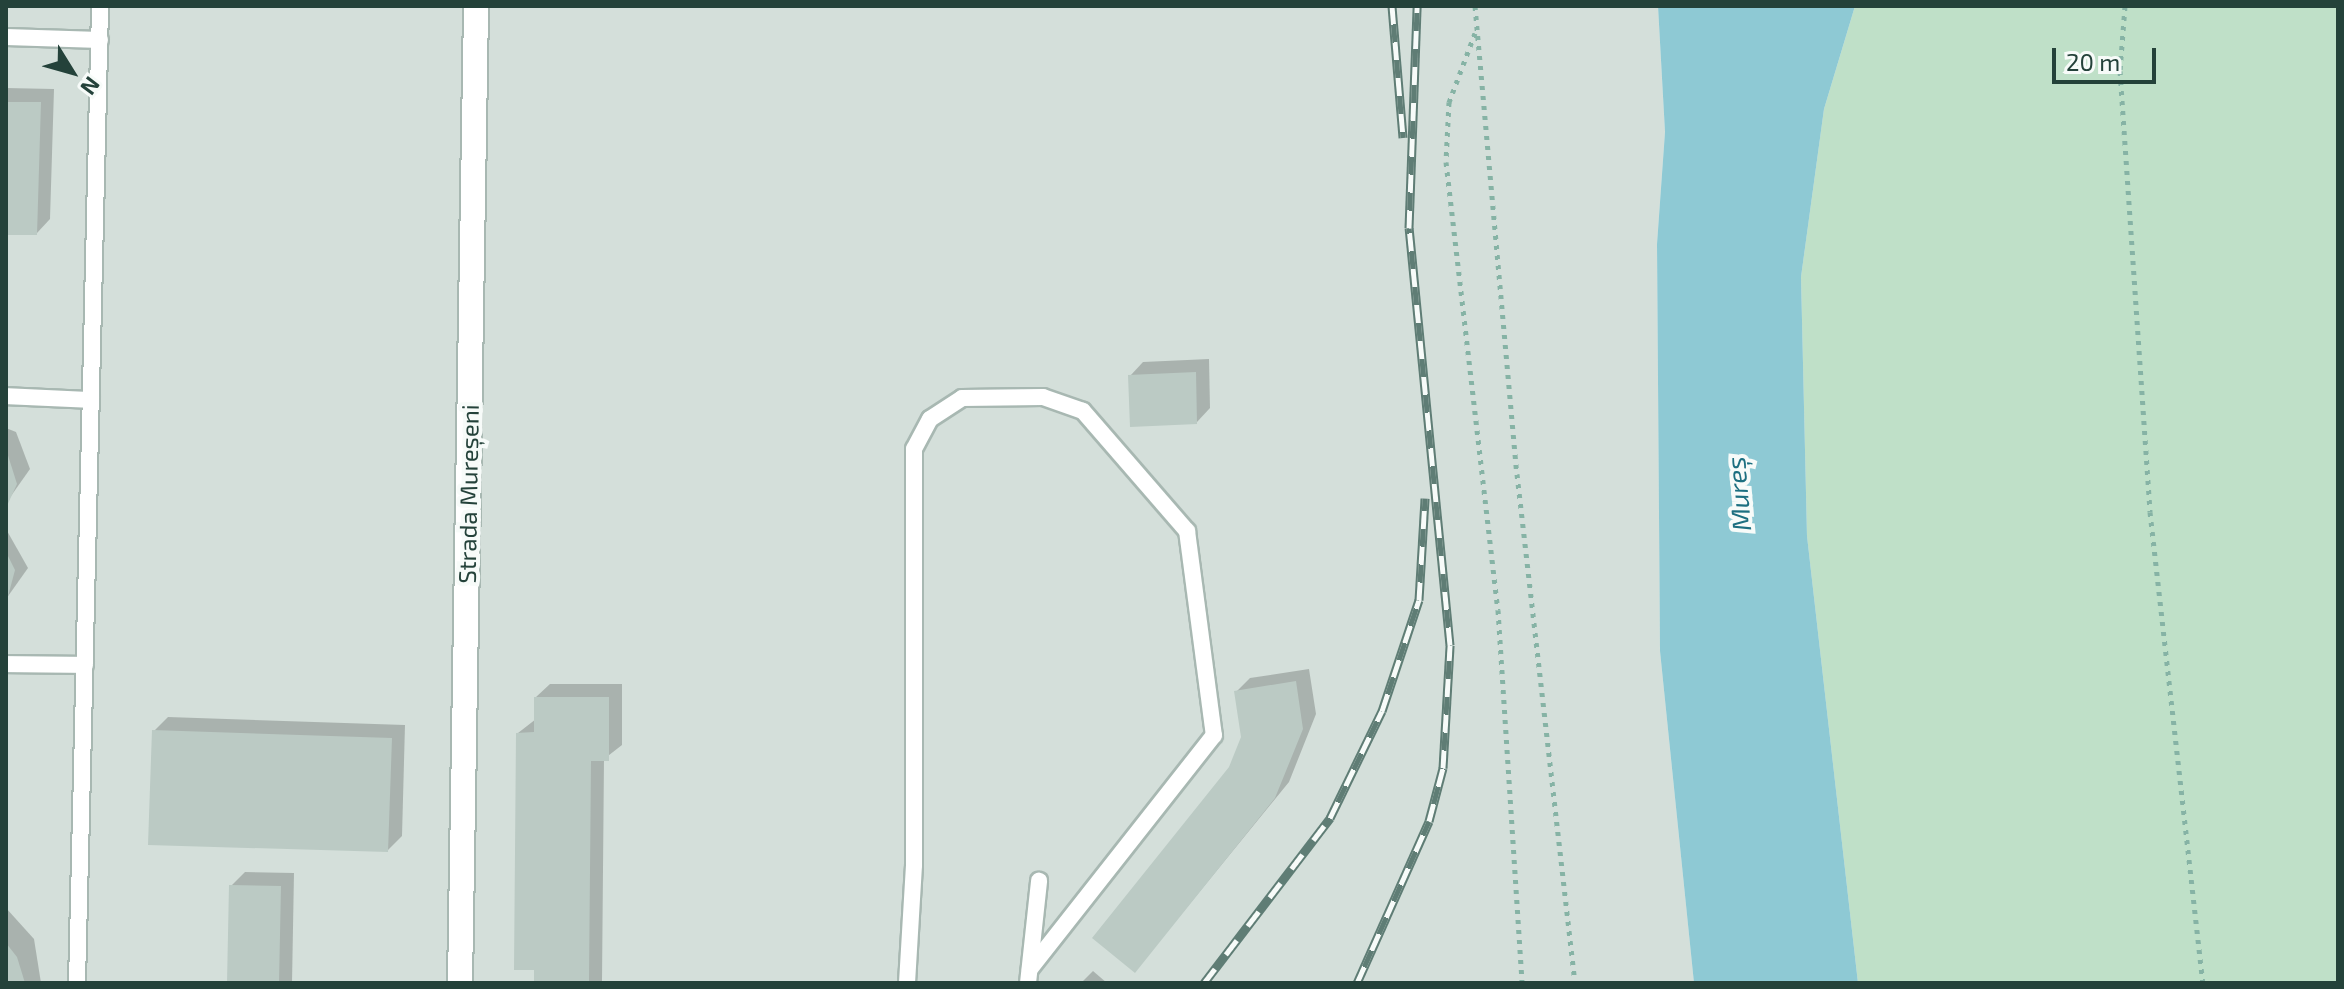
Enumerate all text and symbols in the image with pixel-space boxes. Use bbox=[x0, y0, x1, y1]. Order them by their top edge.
north arrow bbox=[32, 32, 112, 112]
scale bar bbox=[2056, 32, 2160, 82]
text: 20 m bbox=[2066, 47, 2120, 76]
text: N bbox=[76, 72, 106, 101]
street label: Strada Mureșeni bbox=[452, 404, 484, 584]
water label: Mureș bbox=[1719, 455, 1757, 533]

